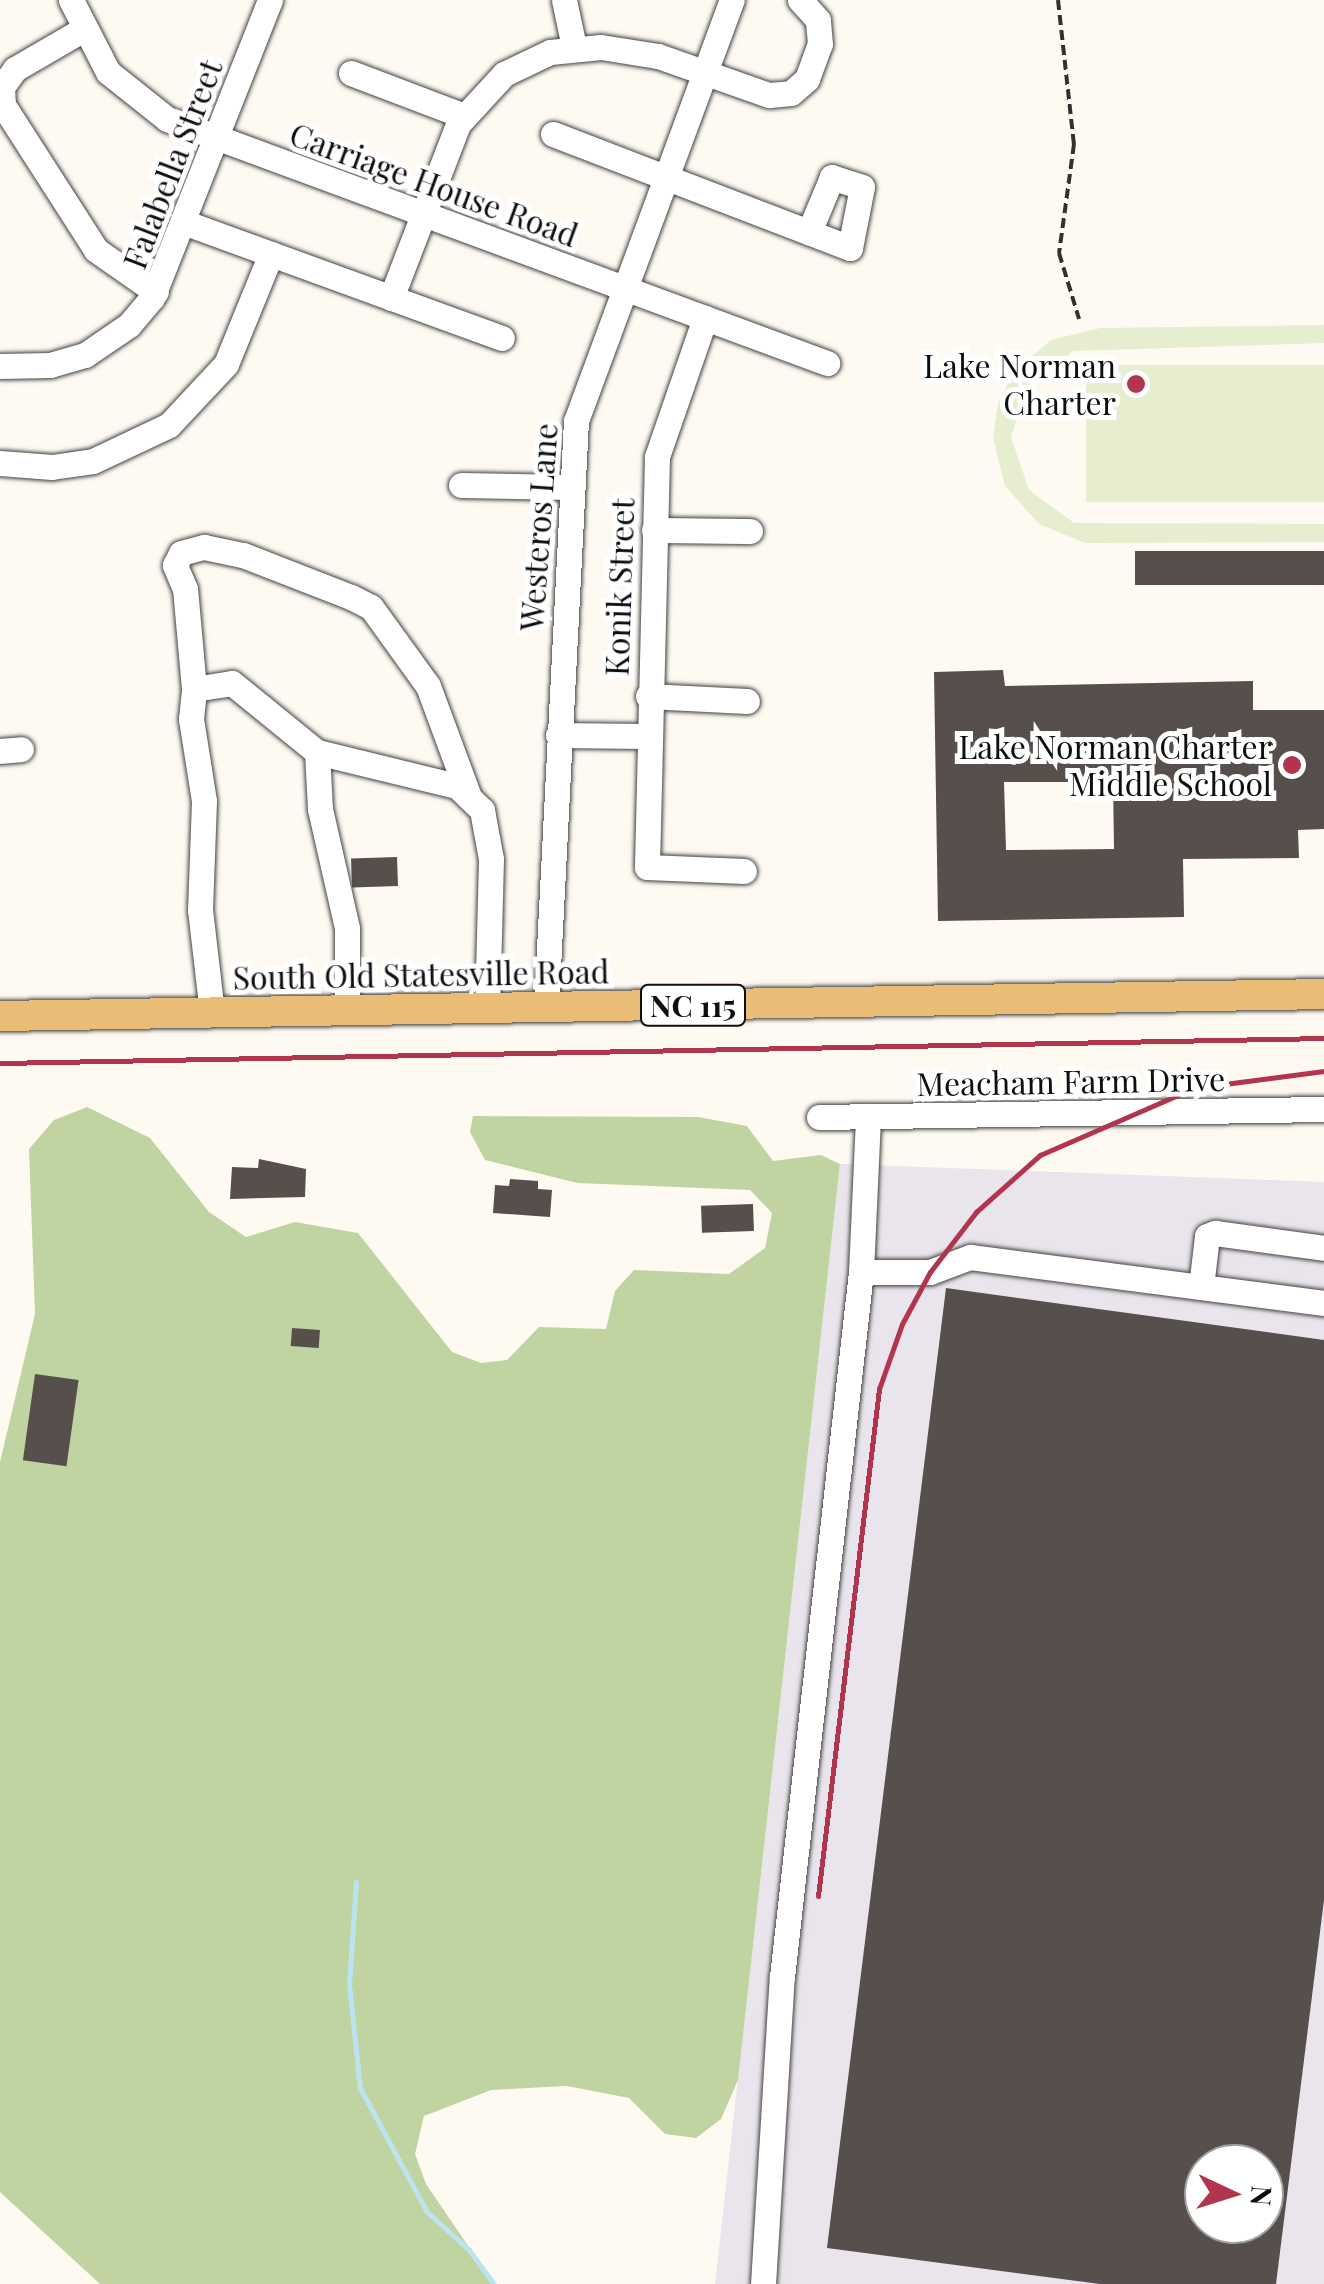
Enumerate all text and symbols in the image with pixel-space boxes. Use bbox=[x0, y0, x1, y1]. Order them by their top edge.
street label: Falabella Street bbox=[114, 54, 230, 274]
street label: Carriage House Road bbox=[285, 114, 583, 254]
place label: Lake Norman Charter bbox=[923, 347, 1116, 422]
marker: Lake Norman Charter bbox=[1125, 373, 1147, 395]
street label: Westeros Lane bbox=[512, 422, 564, 632]
street label: Konik Street bbox=[597, 497, 641, 677]
place label: Lake Norman Charter Middle School bbox=[958, 728, 1272, 803]
marker: Lake Norman Charter Middle School bbox=[1281, 754, 1303, 776]
street label: South Old Statesville Road bbox=[232, 952, 610, 996]
road number: NC 115 bbox=[638, 980, 748, 1030]
street label: Meacham Farm Drive bbox=[916, 1059, 1226, 1103]
north arrow bbox=[1184, 2144, 1284, 2244]
text: N bbox=[1243, 2185, 1282, 2207]

